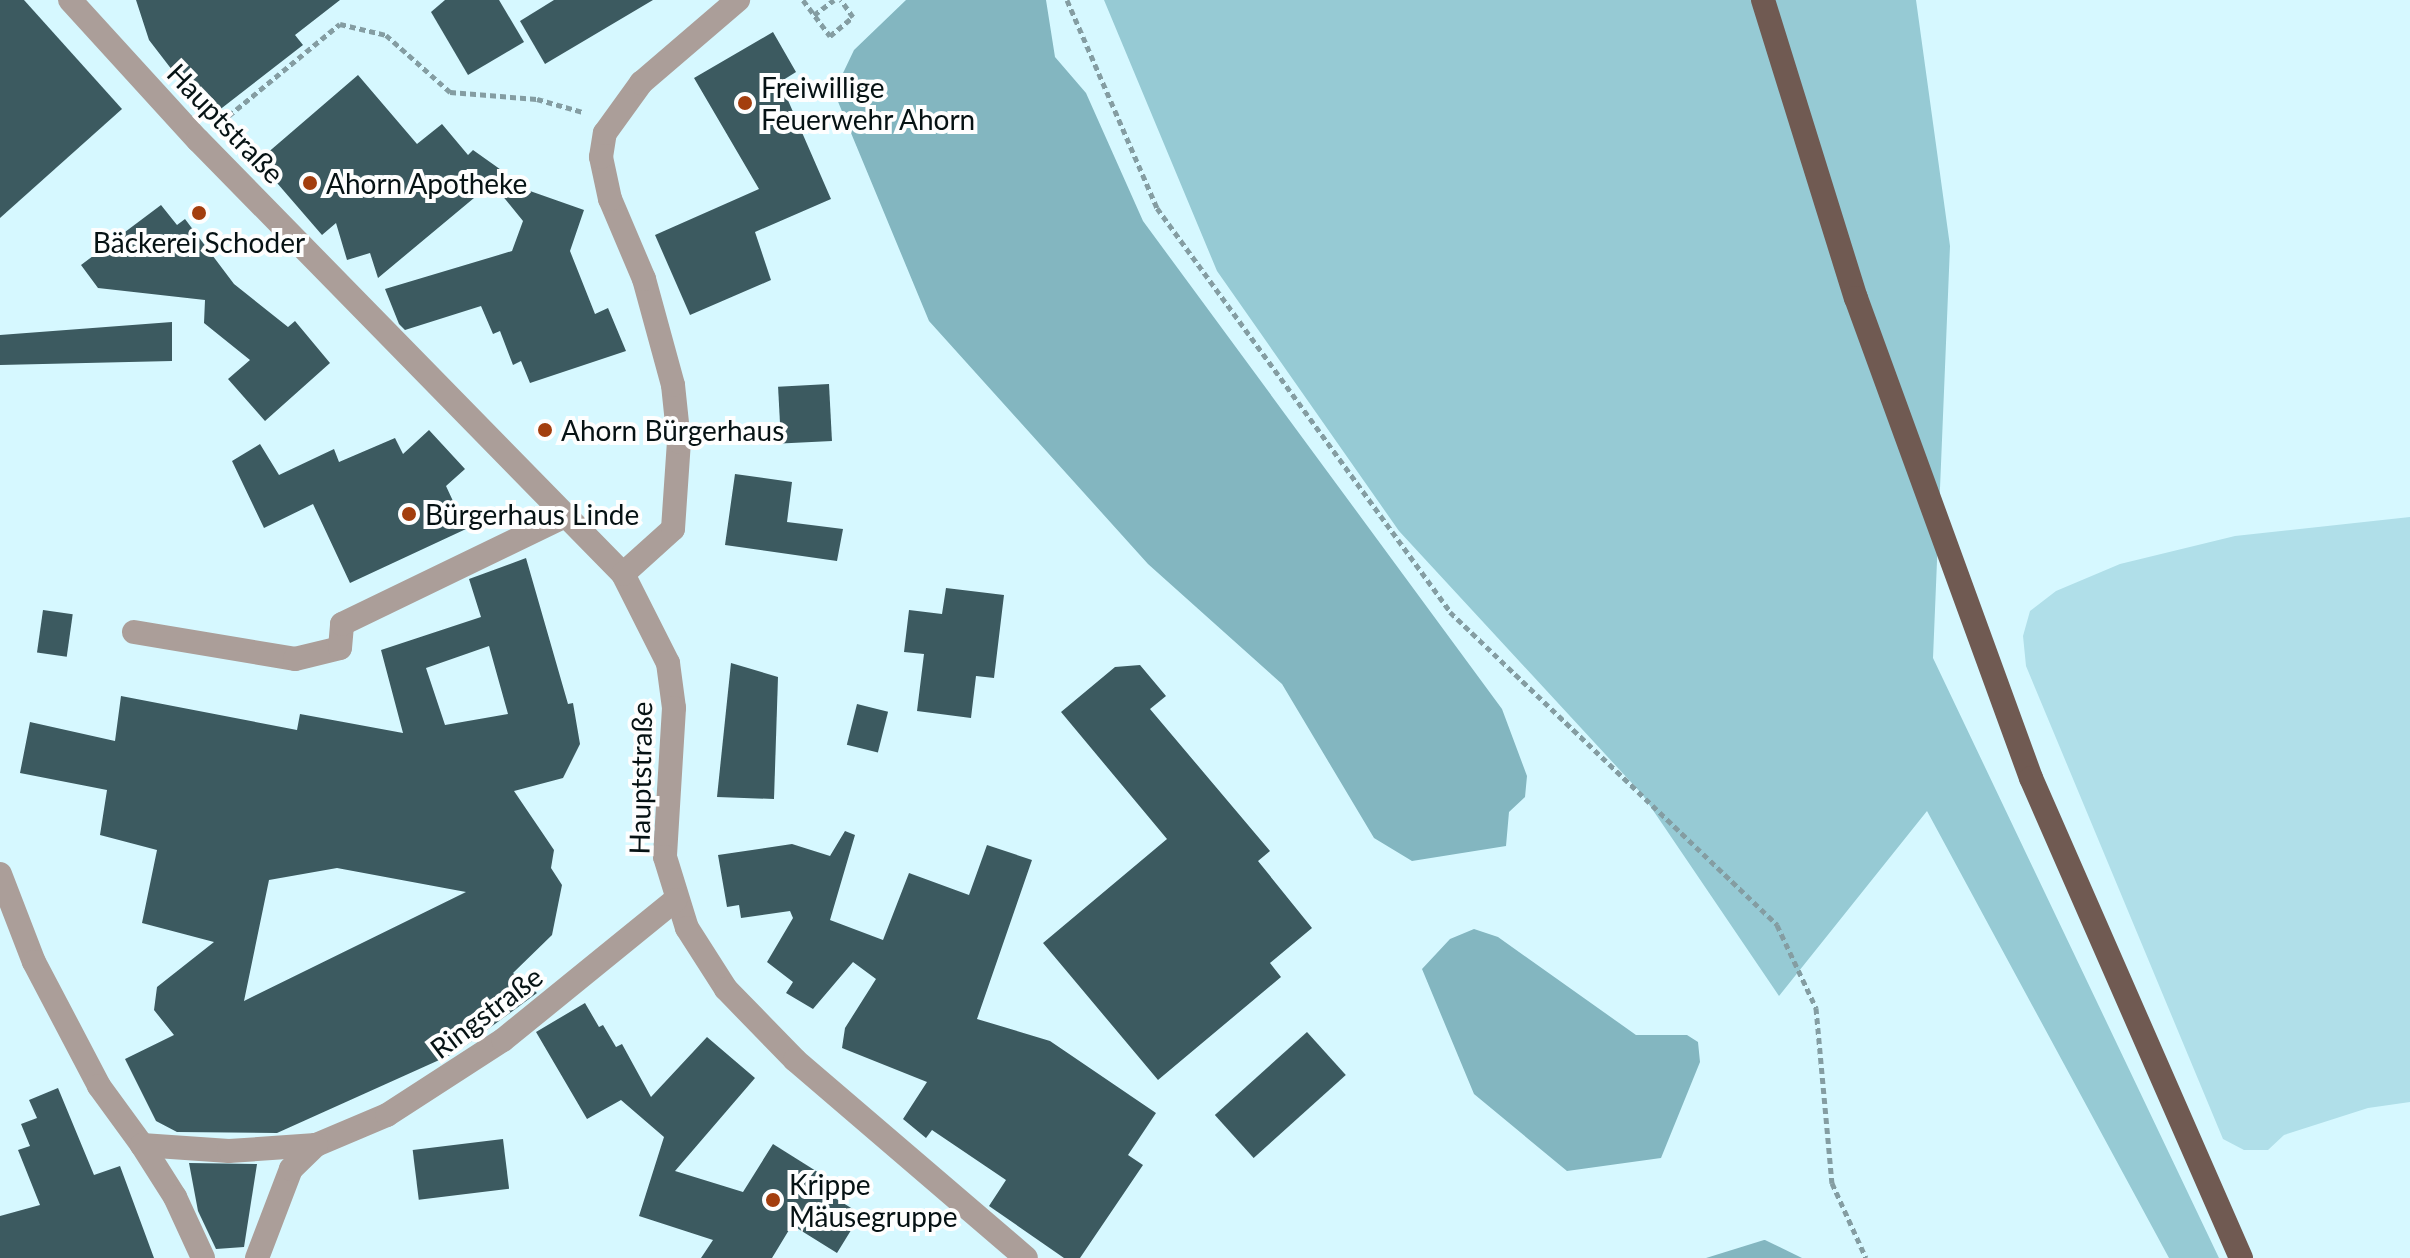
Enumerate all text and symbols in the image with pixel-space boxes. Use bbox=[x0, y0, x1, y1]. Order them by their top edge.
street label: Hauptstraße bbox=[161, 56, 291, 190]
place label: Freiwillige Feuerwehr Ahorn bbox=[761, 70, 977, 136]
marker: Freiwillige Feuerwehr Ahorn bbox=[736, 94, 754, 112]
place label: Ahorn Apotheke bbox=[326, 166, 528, 200]
marker: Ahorn Apotheke bbox=[301, 174, 319, 192]
marker: Bäckerei Schoder bbox=[190, 204, 208, 222]
place label: Bäckerei Schoder bbox=[93, 225, 305, 259]
place label: Ahorn Bürgerhaus bbox=[561, 413, 784, 447]
marker: Ahorn Bürgerhaus bbox=[536, 421, 554, 439]
place label: Bürgerhaus Linde bbox=[425, 497, 639, 531]
marker: Bürgerhaus Linde bbox=[400, 505, 418, 523]
street label: Hauptstraße bbox=[622, 701, 658, 855]
street label: Ringstraße bbox=[423, 959, 549, 1065]
place label: Krippe Mäusegruppe bbox=[789, 1167, 958, 1233]
marker: Krippe Mäusegruppe bbox=[764, 1191, 782, 1209]

